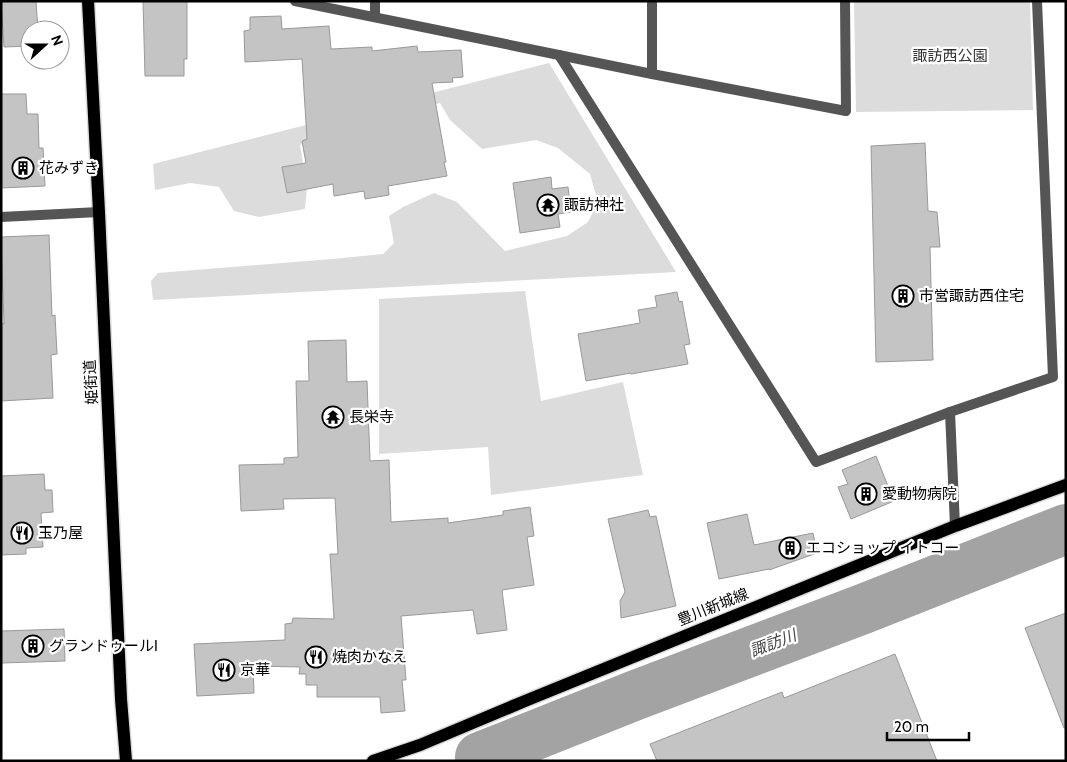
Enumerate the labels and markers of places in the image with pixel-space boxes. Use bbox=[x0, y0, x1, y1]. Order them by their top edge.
building icon: 花みずき bbox=[11, 156, 35, 180]
place label: 花みずき bbox=[39, 159, 99, 177]
temple icon: 諏訪神社 bbox=[536, 193, 560, 217]
place label: 諏訪神社 bbox=[564, 196, 624, 214]
building icon: 市営諏訪西住宅 bbox=[891, 284, 915, 308]
place label: 市営諏訪西住宅 bbox=[919, 287, 1024, 305]
temple icon: 長栄寺 bbox=[321, 405, 345, 429]
place label: 長栄寺 bbox=[349, 408, 394, 426]
building icon: 愛動物病院 bbox=[854, 482, 878, 506]
place label: 愛動物病院 bbox=[882, 485, 957, 503]
restaurant icon: 玉乃屋 bbox=[10, 521, 34, 545]
place label: 玉乃屋 bbox=[38, 524, 83, 542]
building icon: エコショップ イトコー bbox=[778, 536, 802, 560]
place label: エコショップ イトコー bbox=[806, 539, 959, 557]
building icon: グランドゥールI bbox=[21, 634, 45, 658]
place label: グランドゥールI bbox=[49, 637, 158, 655]
restaurant icon: 焼肉かなえ bbox=[304, 645, 328, 669]
place label: 焼肉かなえ bbox=[332, 648, 407, 666]
restaurant icon: 京華 bbox=[212, 658, 236, 682]
place label: 京華 bbox=[240, 661, 270, 679]

